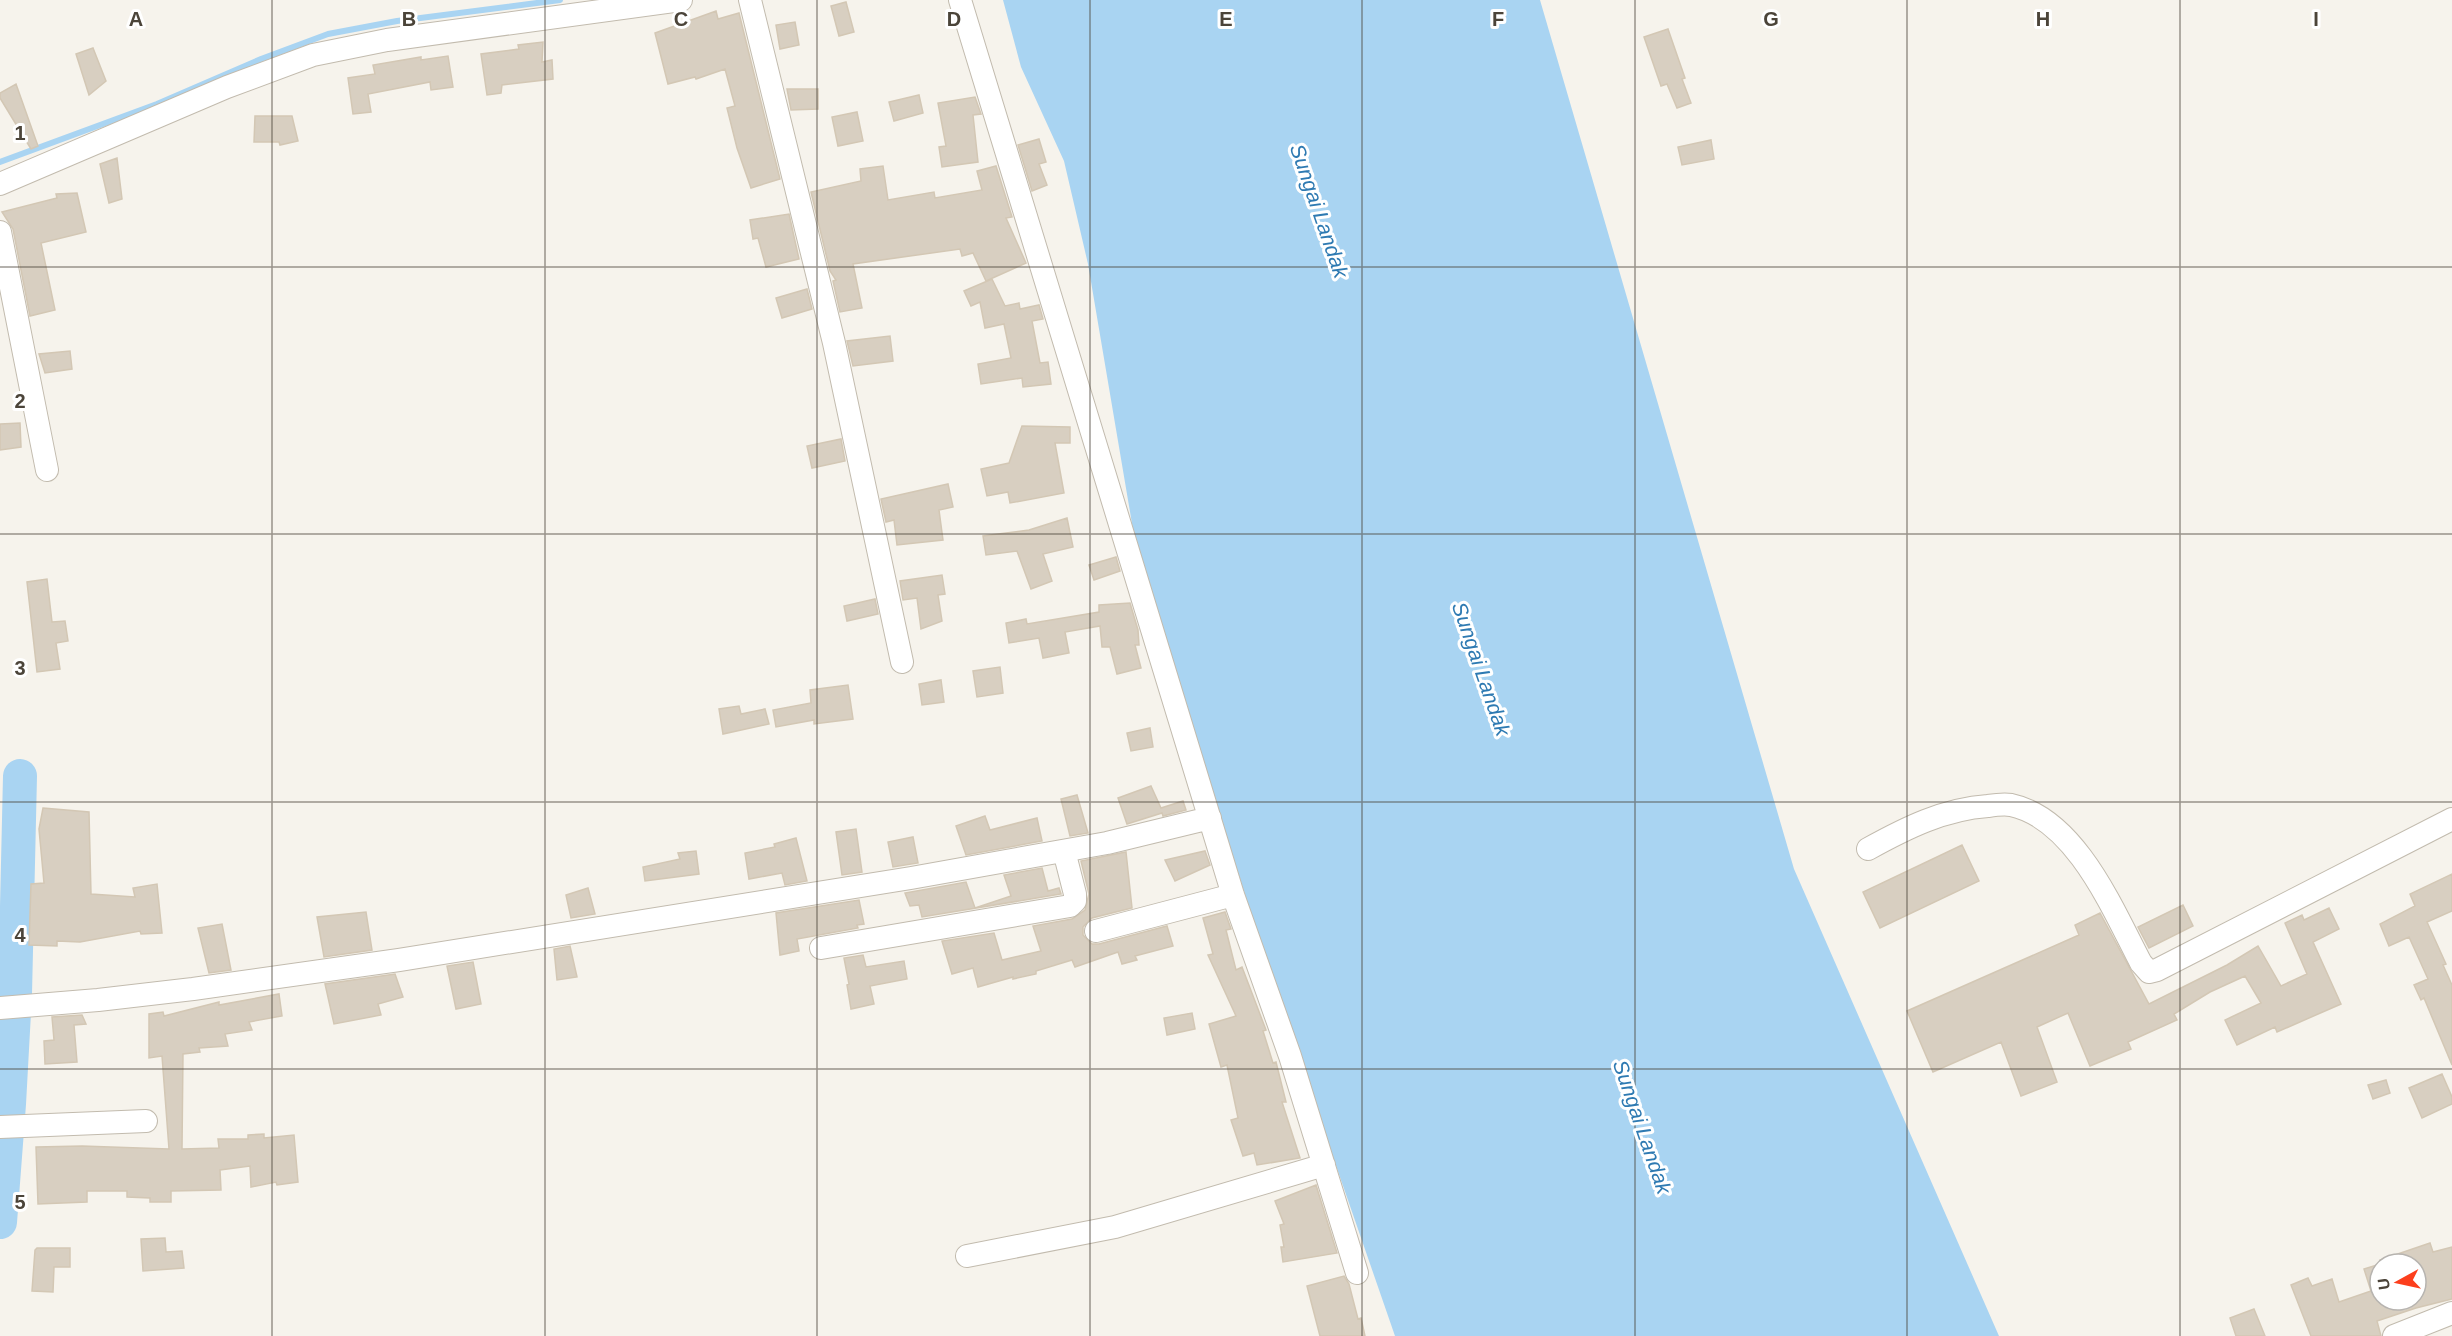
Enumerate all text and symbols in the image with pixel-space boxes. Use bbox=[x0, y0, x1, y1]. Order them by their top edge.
text: A bbox=[129, 8, 143, 30]
text: B bbox=[402, 8, 416, 30]
text: C bbox=[674, 8, 688, 30]
text: D bbox=[947, 8, 961, 30]
text: E bbox=[1219, 8, 1233, 30]
text: F bbox=[1492, 8, 1504, 30]
text: G bbox=[1763, 8, 1779, 30]
text: H bbox=[2036, 8, 2050, 30]
text: I bbox=[2313, 8, 2319, 30]
text: 1 bbox=[14, 122, 26, 144]
water label: Sungai Landak bbox=[1286, 141, 1354, 282]
text: 2 bbox=[14, 390, 26, 412]
water label: Sungai Landak bbox=[1448, 599, 1516, 740]
text: 3 bbox=[14, 657, 26, 679]
text: 4 bbox=[14, 924, 26, 946]
water label: Sungai Landak bbox=[1609, 1057, 1677, 1198]
text: 5 bbox=[14, 1191, 26, 1213]
north arrow bbox=[2368, 1252, 2428, 1312]
text: U bbox=[2374, 1277, 2393, 1291]

